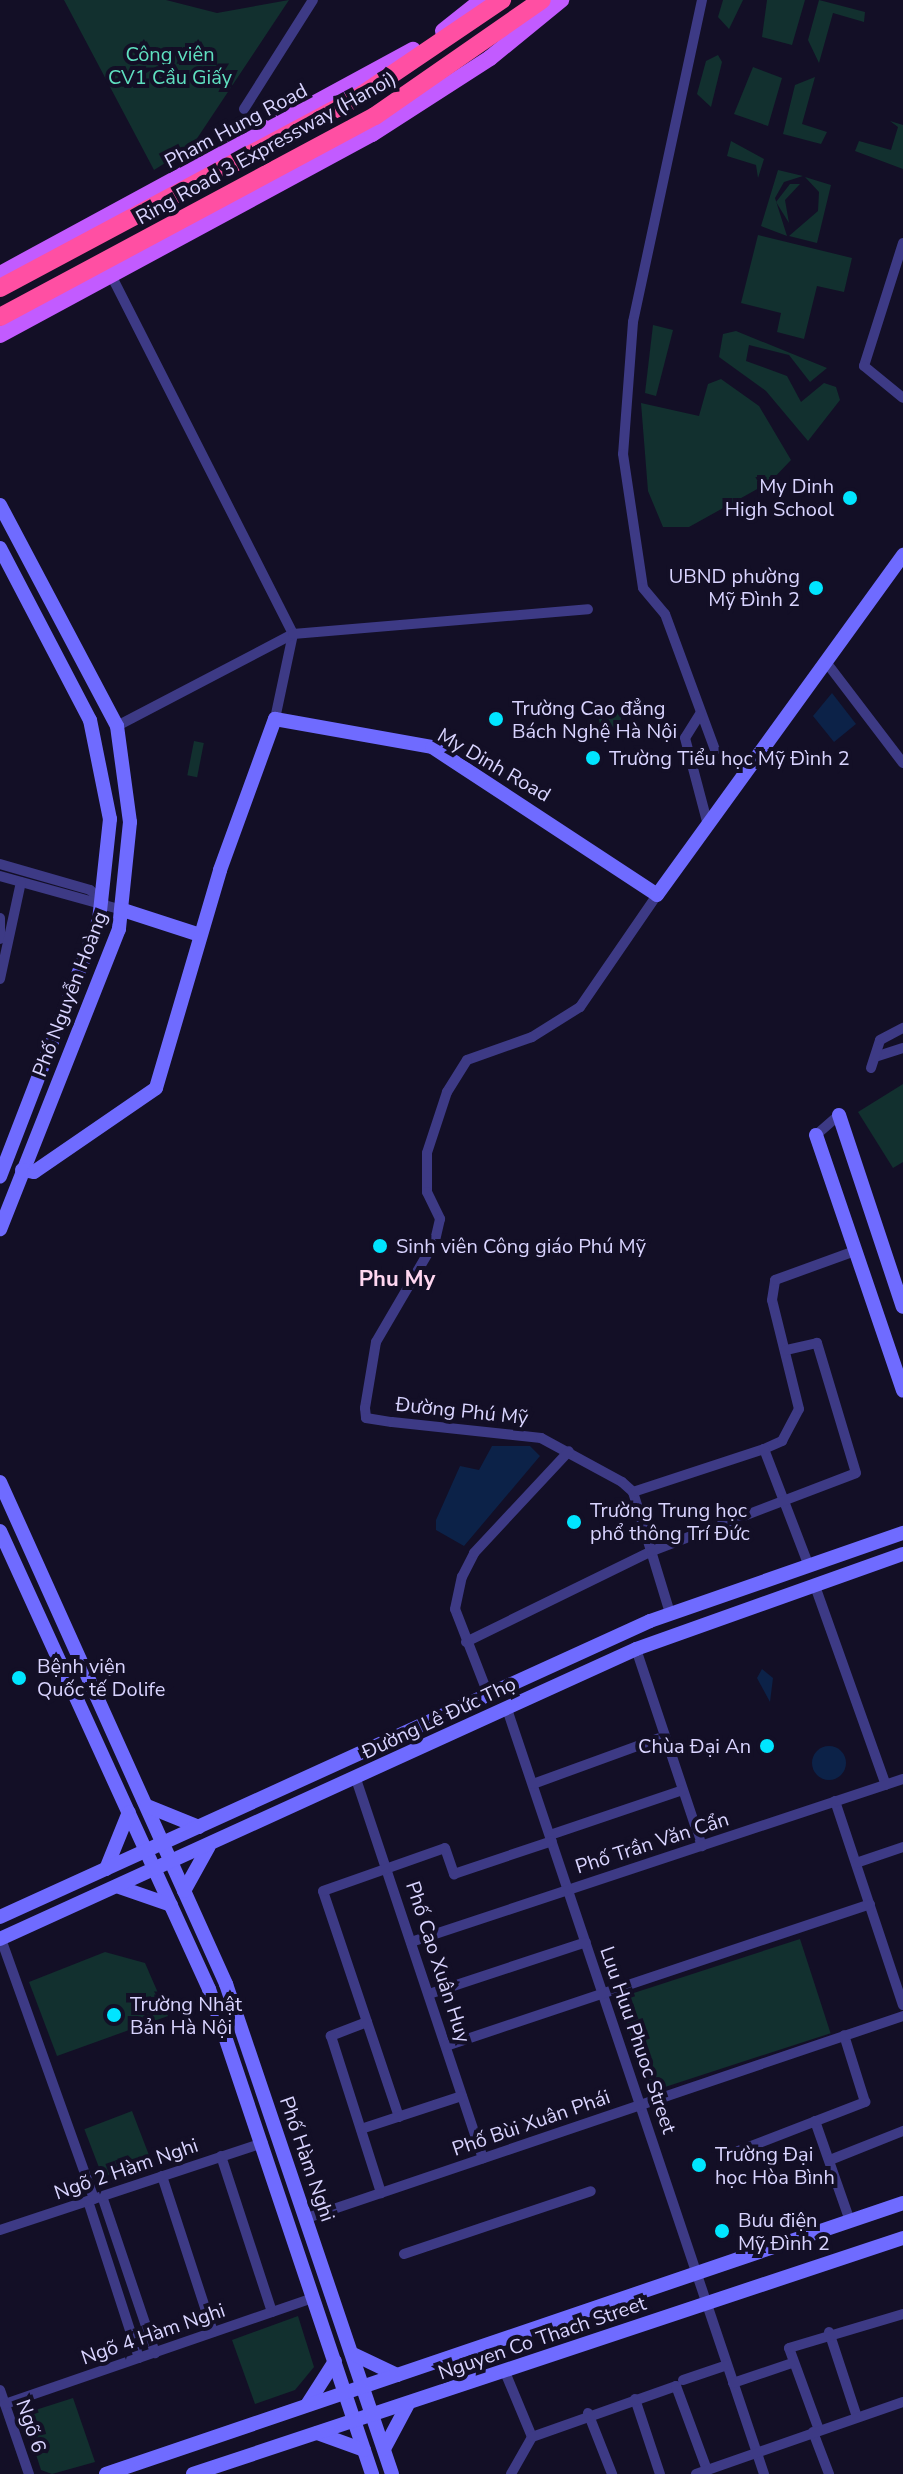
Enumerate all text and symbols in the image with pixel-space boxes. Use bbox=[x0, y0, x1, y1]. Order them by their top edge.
park label: Công viên CV1 Cầu Giấy bbox=[108, 43, 232, 90]
street label: Ring Road 3 Expressway (Hanoi) bbox=[132, 66, 400, 230]
street label: Pham Hung Road bbox=[161, 78, 311, 174]
place label: My Dinh High School bbox=[725, 474, 834, 521]
marker: My Dinh High School bbox=[841, 489, 859, 507]
place label: UBND phường Mỹ Đình 2 bbox=[669, 564, 800, 611]
marker: UBND phường Mỹ Đình 2 bbox=[807, 579, 825, 597]
place label: Trường Cao đẳng Bách Nghệ Hà Nội bbox=[512, 696, 677, 743]
marker: Trường Cao đẳng Bách Nghệ Hà Nội bbox=[487, 710, 505, 728]
street label: My Dinh Road bbox=[433, 723, 555, 807]
place label: Trường Tiểu học Mỹ Đình 2 bbox=[609, 746, 850, 770]
marker: Trường Tiểu học Mỹ Đình 2 bbox=[584, 749, 602, 767]
street label: Phố Nguyễn Hoàng bbox=[27, 908, 113, 1080]
place label: Sinh viên Công giáo Phú Mỹ bbox=[396, 1234, 646, 1258]
marker: Sinh viên Công giáo Phú Mỹ bbox=[371, 1237, 389, 1255]
district label: Phu My bbox=[359, 1267, 435, 1293]
street label: Đường Phú Mỹ bbox=[395, 1392, 529, 1430]
place label: Trường Trung học phổ thông Trí Đức bbox=[590, 1498, 750, 1545]
marker: Trường Trung học phổ thông Trí Đức bbox=[565, 1513, 583, 1531]
place label: Bệnh viện Quốc tế Dolife bbox=[37, 1654, 165, 1701]
marker: Bệnh viện Quốc tế Dolife bbox=[8, 1667, 30, 1689]
street label: Đường Lê Đức Thọ bbox=[358, 1672, 520, 1764]
place label: Chùa Đại An bbox=[638, 1734, 751, 1758]
marker: Chùa Đại An bbox=[758, 1737, 776, 1755]
street label: Phố Trần Văn Cẩn bbox=[572, 1807, 732, 1879]
street label: Phố Cao Xuân Huy bbox=[401, 1878, 475, 2046]
street label: Luu Huu Phuoc Street bbox=[595, 1943, 681, 2137]
place label: Trường Nhật Bản Hà Nội bbox=[130, 1992, 242, 2039]
marker: Trường Nhật Bản Hà Nội bbox=[105, 2006, 123, 2024]
street label: Phố Bùi Xuân Phái bbox=[449, 2085, 613, 2161]
street label: Phố Hàm Nghi bbox=[274, 2093, 340, 2225]
street label: Ngõ 2 Hàm Nghi bbox=[51, 2133, 201, 2205]
place label: Trường Đại học Hòa Bình bbox=[715, 2142, 835, 2189]
marker: Trường Đại học Hòa Bình bbox=[690, 2156, 708, 2174]
place label: Bưu điện Mỹ Đình 2 bbox=[738, 2208, 830, 2255]
marker: Bưu điện Mỹ Đình 2 bbox=[713, 2222, 731, 2240]
street label: Nguyen Co Thach Street bbox=[435, 2291, 649, 2385]
street label: Ngõ 4 Hàm Nghi bbox=[78, 2298, 228, 2370]
street label: Ngõ 6 bbox=[11, 2396, 51, 2456]

